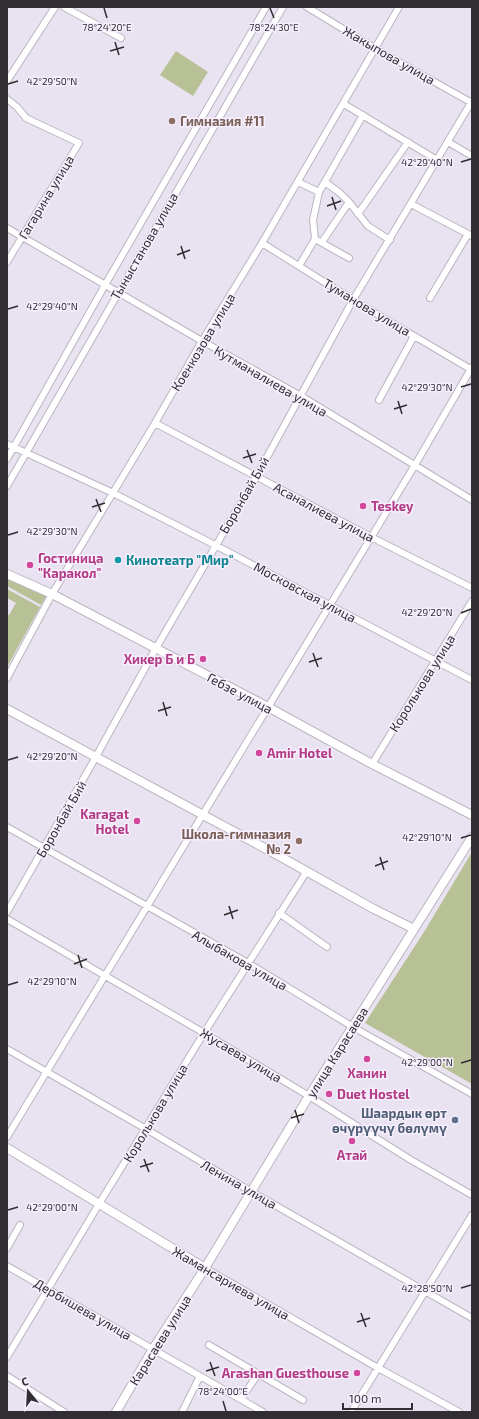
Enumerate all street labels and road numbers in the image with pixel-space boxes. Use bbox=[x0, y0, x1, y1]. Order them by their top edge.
street label: Жакыпова улица bbox=[340, 22, 438, 88]
street label: Гагарина улица bbox=[15, 152, 77, 242]
street label: Тыныстанова улица bbox=[107, 189, 181, 303]
street label: Туманова улица bbox=[320, 275, 414, 339]
street label: Коенкозова улица bbox=[167, 290, 239, 394]
street label: Кутманалиева улица bbox=[212, 342, 330, 420]
street label: Боронбай Бий bbox=[216, 454, 272, 536]
street label: Асаналиева улица bbox=[271, 479, 377, 545]
street label: Московская улица bbox=[251, 558, 359, 626]
street label: Королькова улица bbox=[386, 631, 458, 735]
street label: Гебзе улица bbox=[205, 669, 275, 717]
street label: Боронбай Бий bbox=[33, 778, 89, 860]
street label: Алыбакова улица bbox=[190, 926, 290, 994]
street label: улица Карасаева bbox=[303, 1004, 371, 1100]
street label: Жусаева улица bbox=[197, 1024, 285, 1086]
street label: Королькова улица bbox=[119, 1061, 191, 1165]
street label: Ленина улица bbox=[198, 1156, 280, 1212]
street label: Жамансариева улица bbox=[169, 1243, 293, 1323]
street label: Дербишева улица bbox=[31, 1275, 135, 1343]
street label: Карасаева улица bbox=[126, 1292, 194, 1388]

